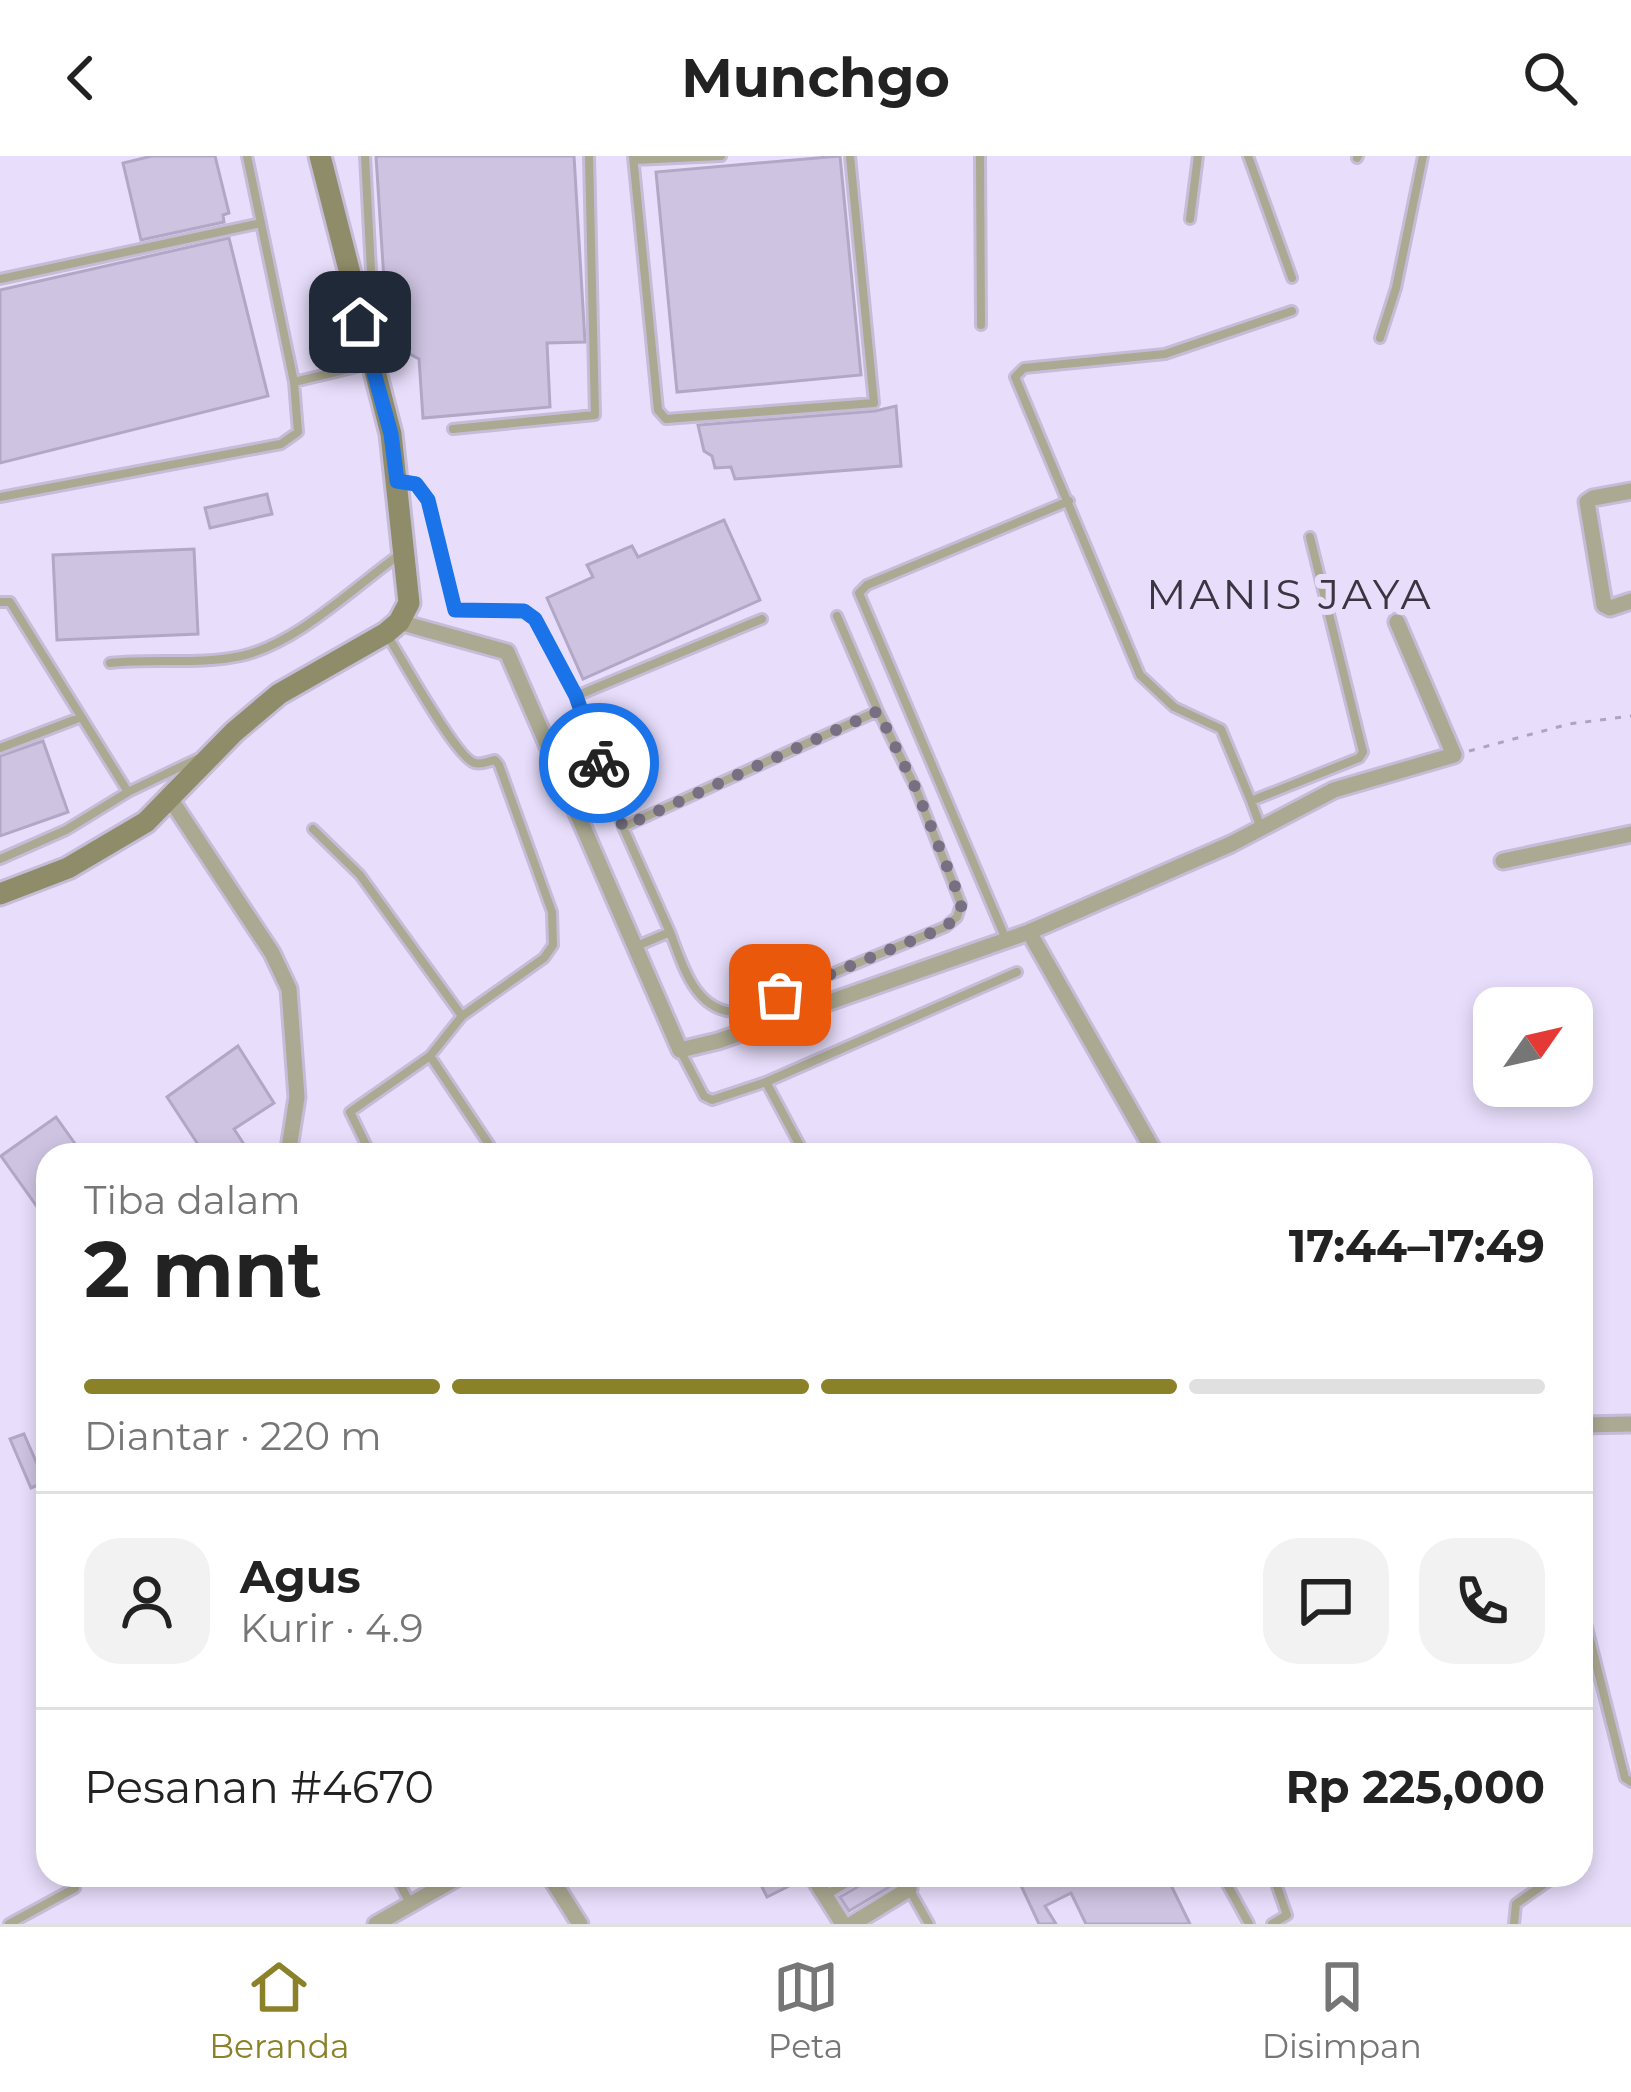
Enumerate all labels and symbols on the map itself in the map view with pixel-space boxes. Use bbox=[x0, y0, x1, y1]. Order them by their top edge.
pin bbox=[309, 271, 411, 373]
district label: MANIS JAYA bbox=[1146, 568, 1434, 620]
courier bbox=[539, 703, 659, 823]
pin bbox=[729, 944, 831, 1046]
north arrow bbox=[1473, 987, 1593, 1107]

